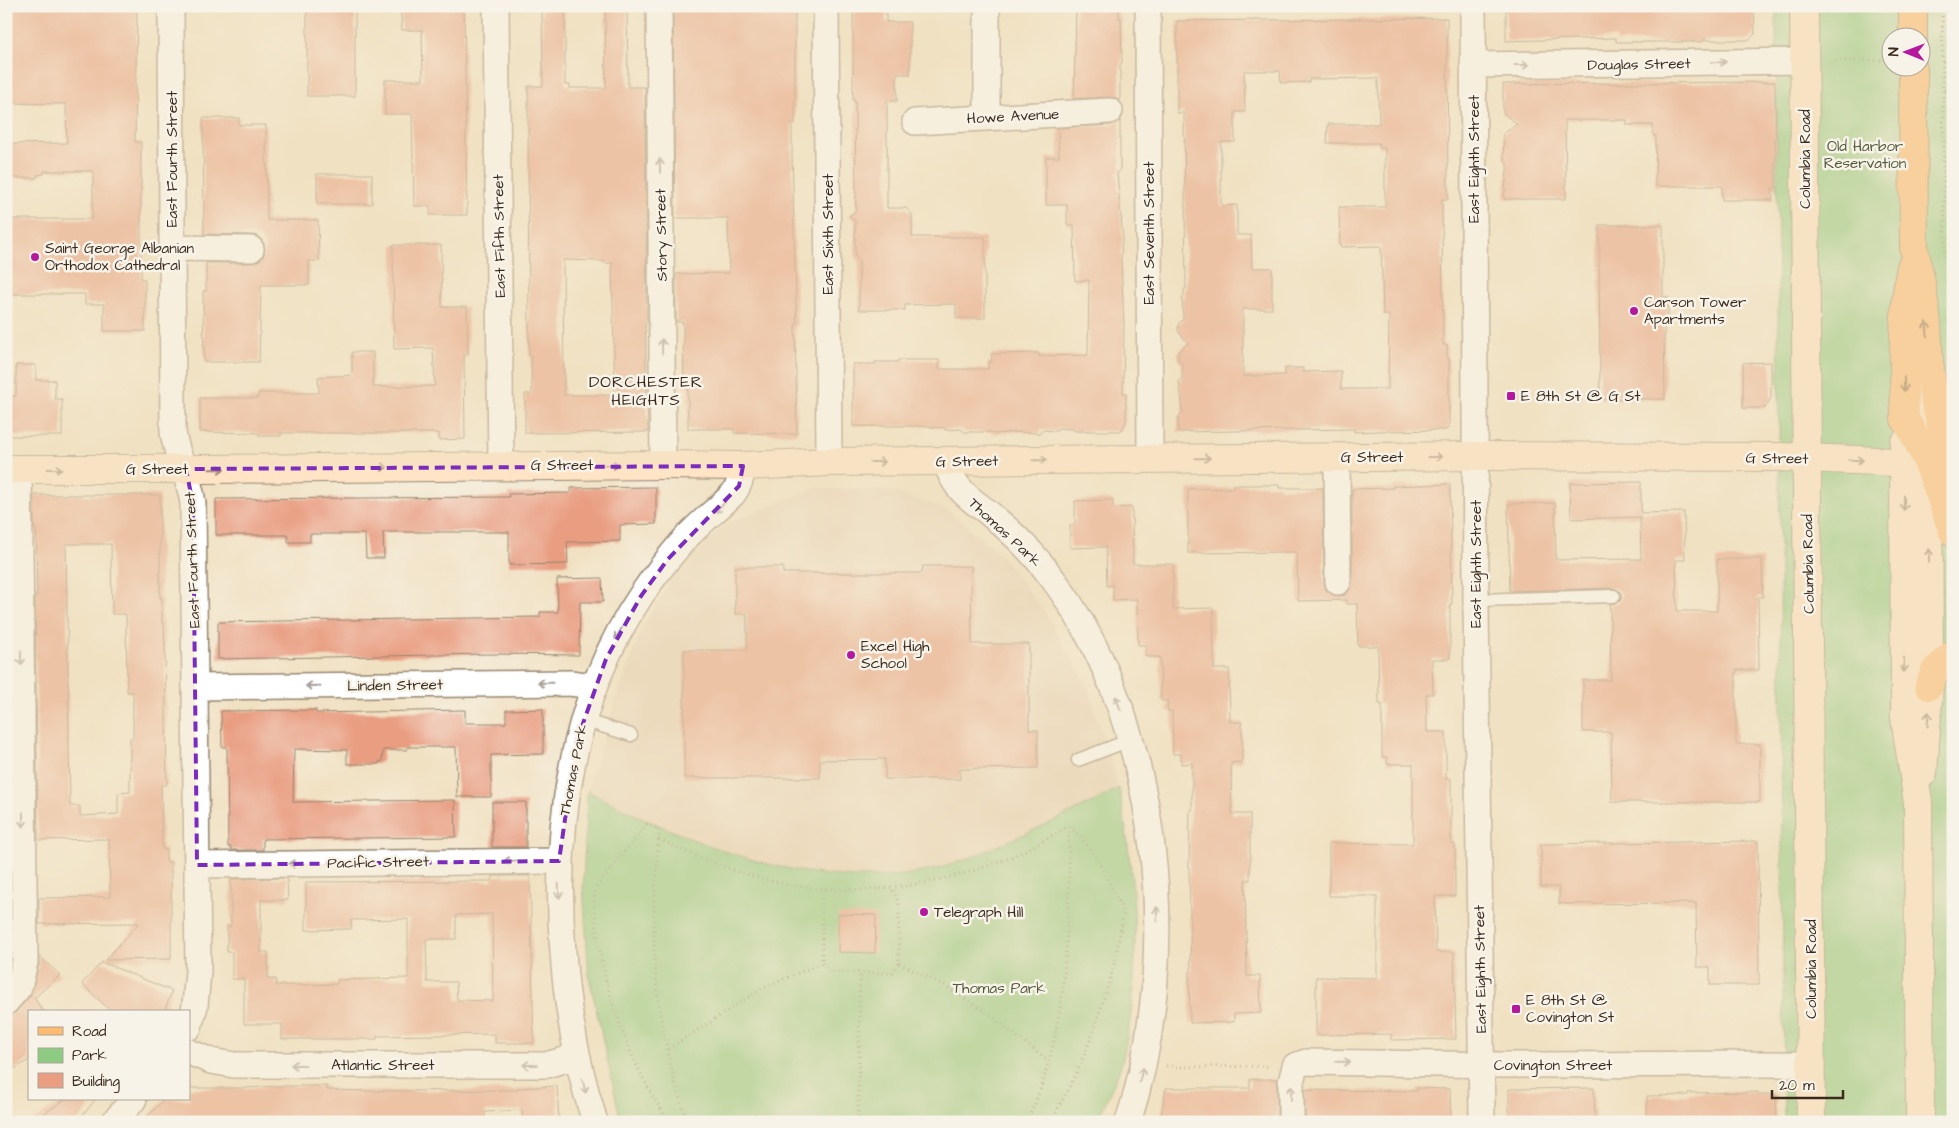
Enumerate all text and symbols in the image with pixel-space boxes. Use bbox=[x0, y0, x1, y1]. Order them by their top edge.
north arrow bbox=[1882, 28, 1932, 78]
text: N bbox=[1884, 47, 1904, 56]
street label: Douglas Street bbox=[1587, 53, 1691, 77]
one-way arrow bbox=[1710, 57, 1727, 67]
one-way arrow bbox=[1514, 60, 1530, 70]
street label: East Fourth Street bbox=[162, 91, 183, 227]
street label: East Eighth Street bbox=[1464, 95, 1486, 223]
street label: Howe Avenue bbox=[966, 104, 1060, 129]
street label: Columbia Road bbox=[1795, 109, 1816, 209]
park label: Old Harbor Reservation bbox=[1824, 136, 1907, 174]
one-way arrow bbox=[655, 158, 665, 174]
street label: East Seventh Street bbox=[1139, 161, 1160, 305]
street label: East Fifth Street bbox=[488, 174, 511, 298]
street label: East Sixth Street bbox=[818, 174, 839, 294]
street label: Story Street bbox=[650, 188, 674, 282]
place label: Saint George Albanian Orthodox Cathedral bbox=[45, 238, 195, 276]
marker: Saint George Albanian Orthodox Cathedral bbox=[29, 251, 41, 263]
place label: Carson Tower Apartments bbox=[1644, 292, 1746, 330]
marker: Carson Tower Apartments bbox=[1628, 305, 1640, 317]
one-way arrow bbox=[1922, 322, 1932, 338]
one-way arrow bbox=[657, 338, 667, 354]
district label: DORCHESTER HEIGHTS bbox=[589, 371, 703, 411]
one-way arrow bbox=[1900, 375, 1909, 391]
place label: E 8th St @ G St bbox=[1521, 386, 1641, 407]
marker: E 8th St @ G St bbox=[1505, 390, 1517, 402]
street label: G Street bbox=[1341, 447, 1403, 468]
street label: G Street bbox=[1745, 447, 1809, 470]
street label: G Street bbox=[935, 450, 999, 473]
one-way arrow bbox=[1427, 452, 1443, 462]
one-way arrow bbox=[1195, 454, 1211, 463]
street label: G Street bbox=[531, 455, 593, 476]
one-way arrow bbox=[1848, 455, 1864, 465]
one-way arrow bbox=[1032, 456, 1048, 465]
one-way arrow bbox=[870, 457, 886, 467]
street label: G Street bbox=[126, 459, 188, 480]
one-way arrow bbox=[604, 460, 620, 470]
one-way arrow bbox=[372, 462, 388, 472]
one-way arrow bbox=[46, 464, 63, 474]
one-way arrow bbox=[209, 464, 225, 474]
street label: East Fourth Street bbox=[180, 491, 205, 629]
street label: Thomas Park bbox=[964, 493, 1046, 572]
one-way arrow bbox=[1899, 494, 1909, 510]
street label: East Eighth Street bbox=[1466, 500, 1488, 628]
one-way arrow bbox=[713, 501, 726, 513]
street label: Columbia Road bbox=[1797, 514, 1820, 614]
one-way arrow bbox=[1924, 548, 1934, 564]
one-way arrow bbox=[614, 625, 623, 640]
place label: Excel High School bbox=[861, 636, 930, 674]
one-way arrow bbox=[16, 649, 26, 665]
marker: Excel High School bbox=[845, 649, 857, 661]
one-way arrow bbox=[1899, 656, 1909, 673]
street label: Linden Street bbox=[347, 674, 443, 697]
one-way arrow bbox=[538, 678, 554, 688]
one-way arrow bbox=[305, 681, 322, 691]
one-way arrow bbox=[1113, 696, 1122, 711]
one-way arrow bbox=[1923, 711, 1932, 727]
street label: Thomas Park bbox=[554, 723, 593, 818]
one-way arrow bbox=[18, 812, 28, 828]
street label: Pacific Street bbox=[327, 851, 429, 874]
one-way arrow bbox=[503, 856, 519, 865]
one-way arrow bbox=[288, 859, 304, 868]
one-way arrow bbox=[555, 882, 564, 898]
place label: Telegraph Hill bbox=[934, 902, 1023, 924]
street label: East Eighth Street bbox=[1469, 905, 1493, 1033]
marker: Telegraph Hill bbox=[918, 906, 930, 918]
one-way arrow bbox=[1152, 906, 1161, 922]
street label: Columbia Road bbox=[1801, 919, 1822, 1019]
park label: Thomas Park bbox=[953, 978, 1045, 999]
place label: E 8th St @ Covington St bbox=[1526, 990, 1614, 1029]
marker: E 8th St @ Covington St bbox=[1510, 1003, 1522, 1015]
legend bbox=[28, 1010, 190, 1100]
text: Road bbox=[72, 1021, 107, 1042]
text: Park bbox=[72, 1045, 107, 1066]
street label: Atlantic Street bbox=[331, 1055, 435, 1076]
street label: Covington Street bbox=[1494, 1055, 1612, 1077]
one-way arrow bbox=[1334, 1057, 1351, 1067]
one-way arrow bbox=[290, 1060, 306, 1070]
one-way arrow bbox=[522, 1060, 538, 1070]
one-way arrow bbox=[1137, 1067, 1146, 1083]
scale bar bbox=[1772, 1068, 1843, 1100]
text: Building bbox=[72, 1071, 120, 1093]
text: 20 m bbox=[1779, 1075, 1815, 1096]
one-way arrow bbox=[580, 1078, 589, 1094]
one-way arrow bbox=[1286, 1086, 1296, 1102]

